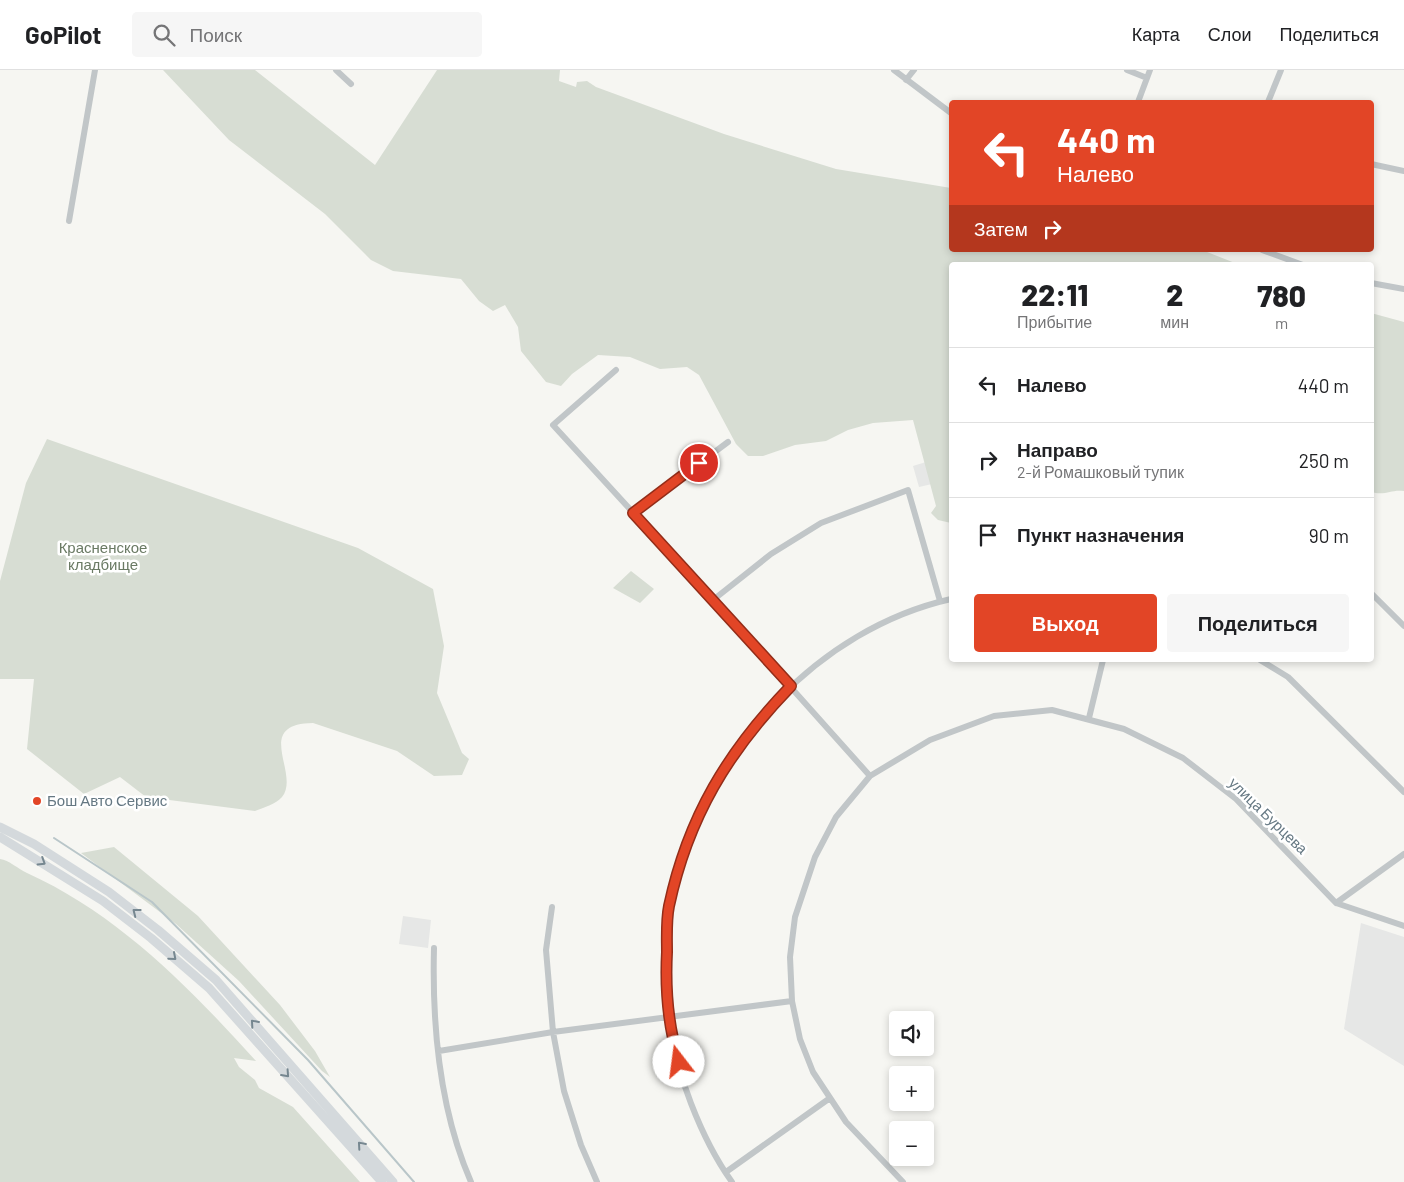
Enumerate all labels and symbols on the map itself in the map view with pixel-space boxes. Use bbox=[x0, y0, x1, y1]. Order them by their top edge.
pin bbox=[678, 442, 720, 484]
park label: Красненское кладбище bbox=[59, 538, 147, 573]
street label: улица Бурцева bbox=[1226, 773, 1312, 858]
place label: Бош Авто Сервис bbox=[47, 791, 168, 809]
marker: Бош Авто Сервис bbox=[31, 795, 43, 807]
one-way arrow bbox=[37, 856, 46, 865]
one-way arrow bbox=[133, 910, 142, 918]
one-way arrow bbox=[168, 951, 177, 960]
one-way arrow bbox=[251, 1020, 260, 1029]
position arrow bbox=[652, 1035, 704, 1087]
one-way arrow bbox=[280, 1069, 289, 1078]
one-way arrow bbox=[358, 1142, 367, 1151]

